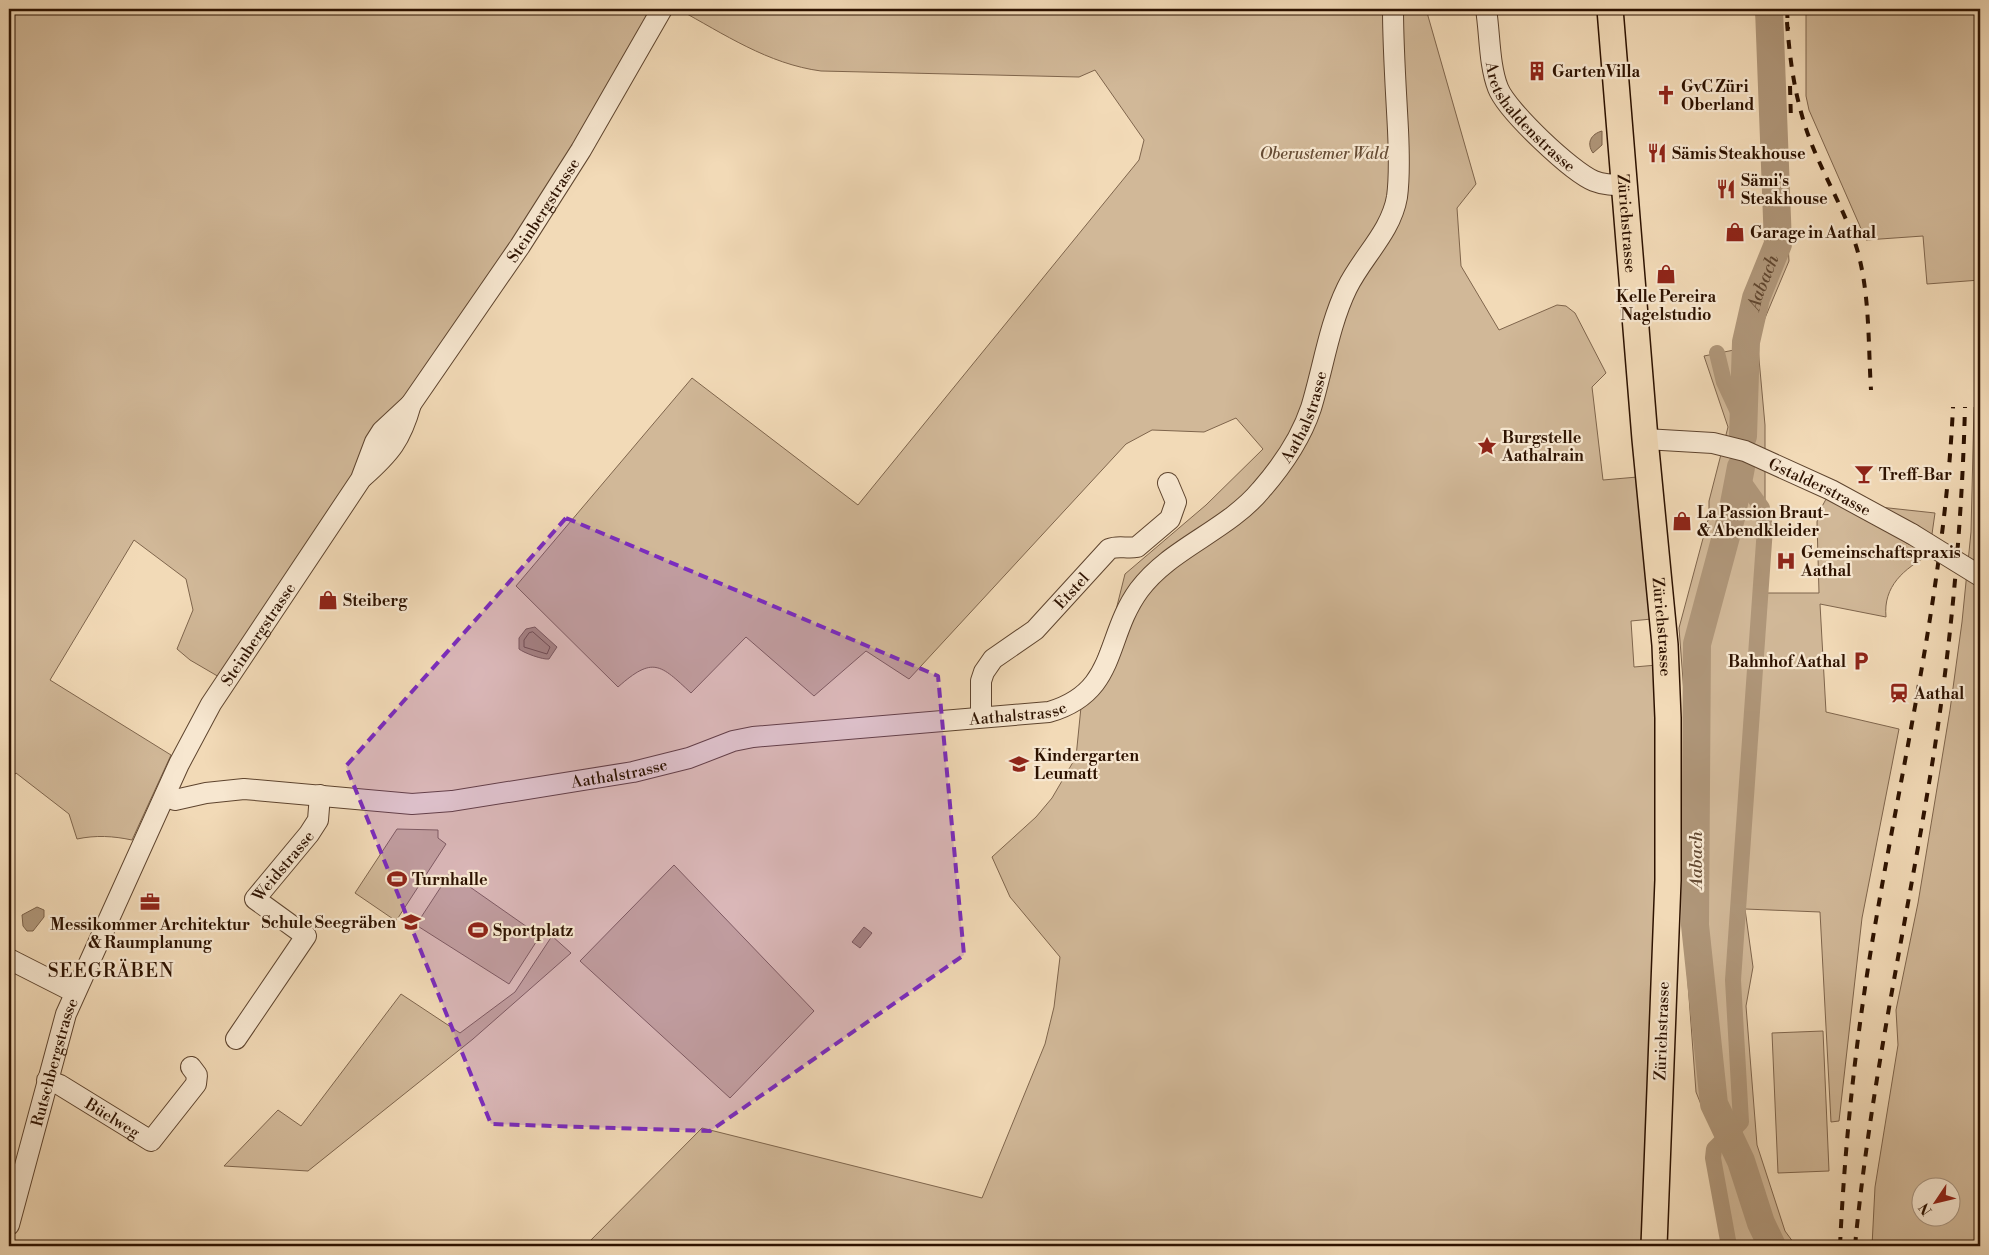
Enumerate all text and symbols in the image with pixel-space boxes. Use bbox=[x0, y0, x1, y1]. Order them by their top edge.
street label: Aretshaldenstrasse bbox=[1481, 59, 1579, 177]
building icon: GartenVilla bbox=[1526, 60, 1548, 82]
place label: GartenVilla bbox=[1552, 62, 1641, 82]
place label: GvC Züri Oberland bbox=[1681, 77, 1754, 115]
church icon: GvC Züri Oberland bbox=[1655, 84, 1677, 106]
restaurant icon: Sämis Steakhouse bbox=[1646, 142, 1668, 164]
park label: Oberustemer Wald bbox=[1260, 144, 1389, 164]
place label: Sämis Steakhouse bbox=[1672, 144, 1806, 164]
street label: Steinbergstrasse bbox=[503, 155, 584, 267]
place label: Sämi's Steakhouse bbox=[1741, 171, 1828, 209]
street label: Zürichstrasse bbox=[1612, 173, 1640, 274]
restaurant icon: Sämi's Steakhouse bbox=[1715, 178, 1737, 200]
shop icon: Garage in Aathal bbox=[1724, 221, 1746, 243]
place label: Garage in Aathal bbox=[1750, 223, 1877, 243]
water label: Aabach bbox=[1742, 251, 1785, 314]
shop icon: Kelle Pereira Nagelstudio bbox=[1655, 263, 1677, 285]
place label: Kelle Pereira Nagelstudio bbox=[1616, 287, 1716, 325]
street label: Aathalstrasse bbox=[1276, 369, 1332, 468]
place label: Burgstelle Aathalrain bbox=[1501, 428, 1584, 466]
place icon: Burgstelle Aathalrain bbox=[1476, 435, 1498, 457]
street label: Gstalderstrasse bbox=[1765, 454, 1874, 521]
bar icon: Treff-Bar bbox=[1853, 463, 1875, 485]
place label: Treff-Bar bbox=[1879, 465, 1952, 485]
place label: La Passion Braut- & Abendkleider bbox=[1697, 503, 1829, 541]
shop icon: La Passion Braut- & Abendkleider bbox=[1671, 510, 1693, 532]
place label: Gemeinschaftspraxis Aathal bbox=[1800, 543, 1961, 581]
hospital icon: Gemeinschaftspraxis Aathal bbox=[1775, 550, 1797, 572]
street label: Etstel bbox=[1050, 569, 1094, 613]
street label: Zürichstrasse bbox=[1647, 576, 1675, 677]
street label: Steinbergstrasse bbox=[217, 579, 300, 690]
shop icon: Steiberg bbox=[317, 589, 339, 611]
place label: Steiberg bbox=[343, 591, 408, 611]
parking icon: Bahnhof Aathal bbox=[1850, 650, 1872, 672]
place label: Bahnhof Aathal bbox=[1728, 652, 1847, 672]
station icon: Aathal bbox=[1888, 682, 1910, 704]
place label: Aathal bbox=[1913, 684, 1965, 704]
street label: Aathalstrasse bbox=[968, 698, 1070, 730]
place label: Kindergarten Leumatt bbox=[1034, 746, 1139, 784]
school or university icon: Kindergarten Leumatt bbox=[1008, 753, 1030, 775]
street label: Aathalstrasse bbox=[569, 755, 670, 793]
street label: Weidstrasse bbox=[248, 827, 319, 906]
water label: Aabach bbox=[1685, 830, 1708, 891]
sports icon: Turnhalle bbox=[386, 868, 408, 890]
place label: Turnhalle bbox=[412, 870, 488, 890]
office icon: Messikommer Architektur & Raumplanung bbox=[139, 891, 161, 913]
school or university icon: Schule Seegräben bbox=[400, 911, 422, 933]
place label: Schule Seegräben bbox=[261, 913, 396, 933]
place label: Messikommer Architektur & Raumplanung bbox=[50, 915, 250, 953]
sports icon: Sportplatz bbox=[467, 919, 489, 941]
place label: Sportplatz bbox=[493, 921, 574, 941]
district label: SEEGRÄBEN bbox=[48, 958, 174, 983]
street label: Zürichstrasse bbox=[1650, 981, 1674, 1081]
street label: Rutschbergstrasse bbox=[27, 995, 83, 1129]
street label: Büelweg bbox=[80, 1093, 144, 1143]
north arrow bbox=[1912, 1178, 1962, 1228]
text: N bbox=[1916, 1199, 1937, 1219]

